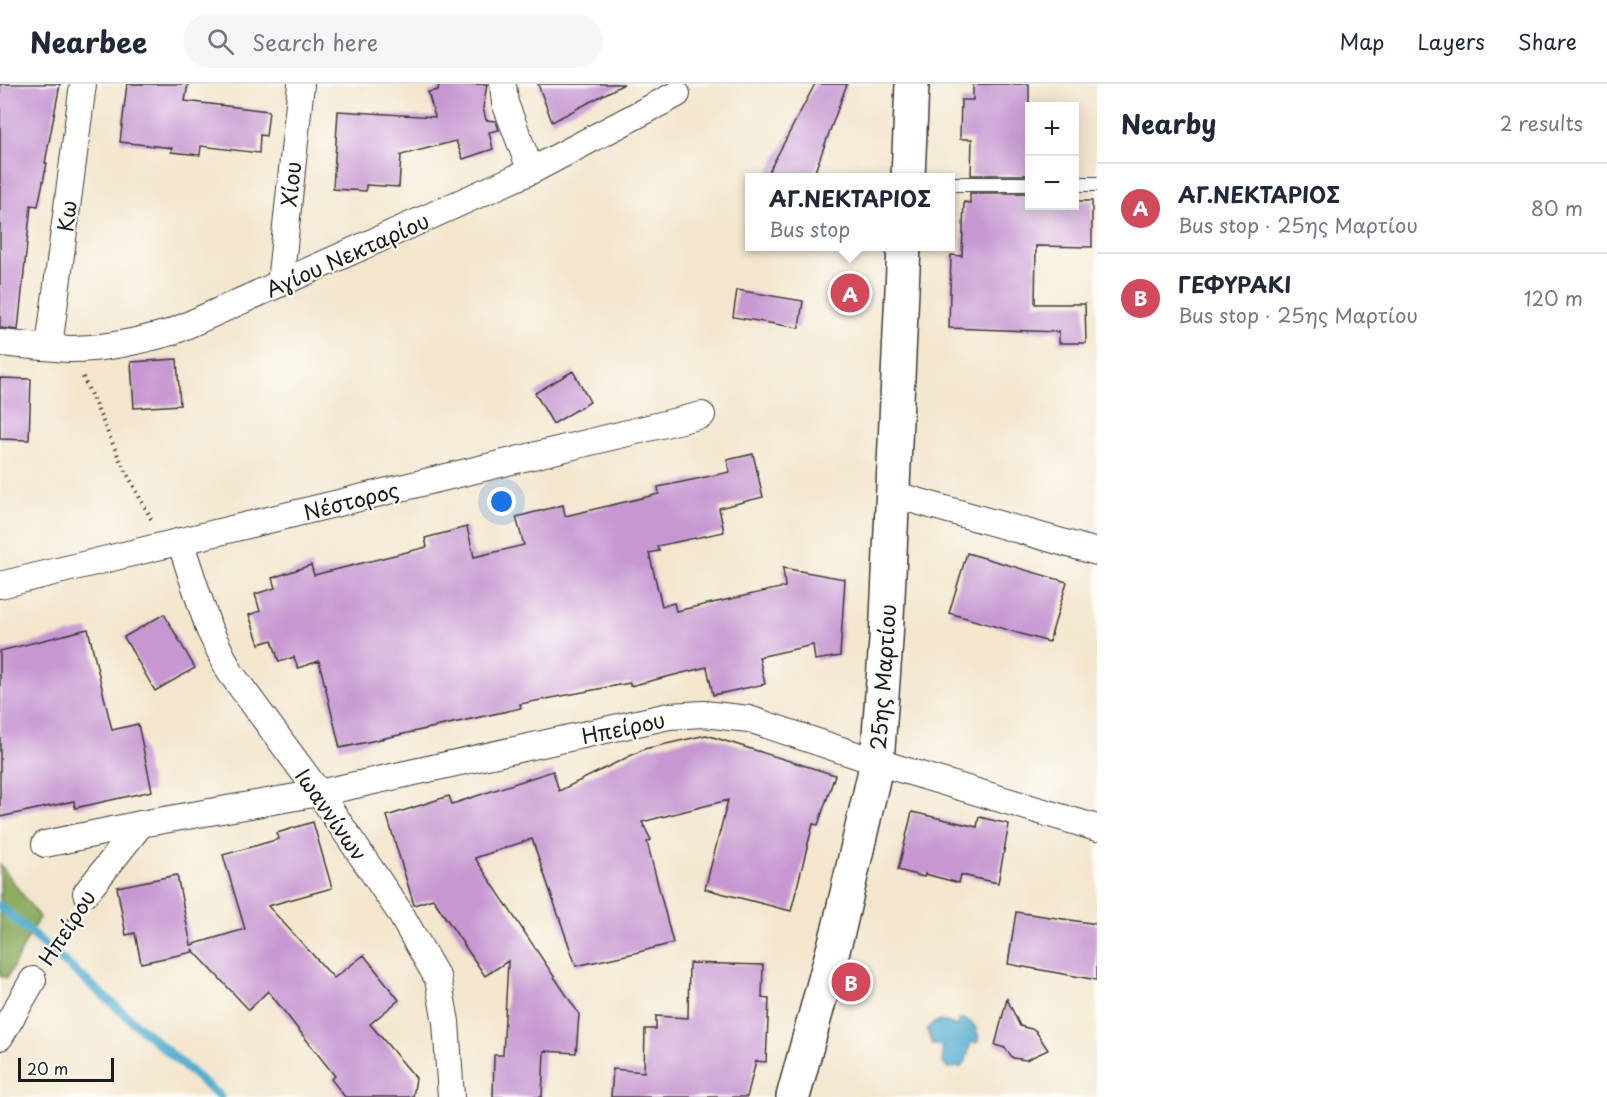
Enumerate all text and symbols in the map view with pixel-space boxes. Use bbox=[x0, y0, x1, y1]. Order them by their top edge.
search box bbox=[183, 14, 603, 68]
text: Nearbee bbox=[30, 20, 147, 63]
icon: search bbox=[204, 25, 237, 58]
text: Search here bbox=[252, 25, 378, 58]
text: Map bbox=[1340, 25, 1384, 57]
text: Layers bbox=[1417, 25, 1485, 57]
text: Share bbox=[1518, 25, 1577, 57]
map controls bbox=[1025, 102, 1079, 210]
button: + bbox=[1025, 102, 1079, 156]
text: Nearby bbox=[1121, 104, 1216, 143]
text: 2 results bbox=[1500, 108, 1583, 138]
button: − bbox=[1025, 156, 1079, 210]
street label: Χίου bbox=[272, 160, 308, 208]
popup bbox=[745, 173, 955, 251]
text: ΑΓ.ΝΕΚΤΑΡΙΟΣ bbox=[1178, 177, 1340, 210]
text: ΑΓ.ΝΕΚΤΑΡΙΟΣ bbox=[769, 181, 931, 214]
text: A bbox=[1133, 193, 1148, 223]
text: 80 m bbox=[1531, 193, 1583, 223]
street label: Κω bbox=[48, 198, 84, 234]
street label: Αγίου Νεκταρίου bbox=[260, 204, 434, 304]
text: Bus stop · 25ης Μαρτίου bbox=[1178, 210, 1418, 240]
text: Bus stop bbox=[769, 214, 850, 244]
text: ΓΕΦΥΡΑΚΙ bbox=[1178, 267, 1291, 300]
pin: A bbox=[830, 270, 870, 316]
text: B bbox=[1134, 283, 1147, 313]
text: 120 m bbox=[1524, 283, 1583, 313]
text: Bus stop · 25ης Μαρτίου bbox=[1178, 300, 1418, 330]
street label: Νέστορος bbox=[300, 473, 402, 527]
your location bbox=[487, 487, 516, 516]
street label: 25ης Μαρτίου bbox=[861, 603, 903, 751]
street label: Ηπείρου bbox=[578, 703, 668, 751]
street label: Ιωαννίνων bbox=[288, 761, 376, 867]
street label: Ηπείρου bbox=[30, 883, 102, 971]
pin: B bbox=[832, 960, 870, 1004]
scale bar bbox=[18, 1055, 114, 1082]
text: 20 m bbox=[27, 1056, 68, 1080]

